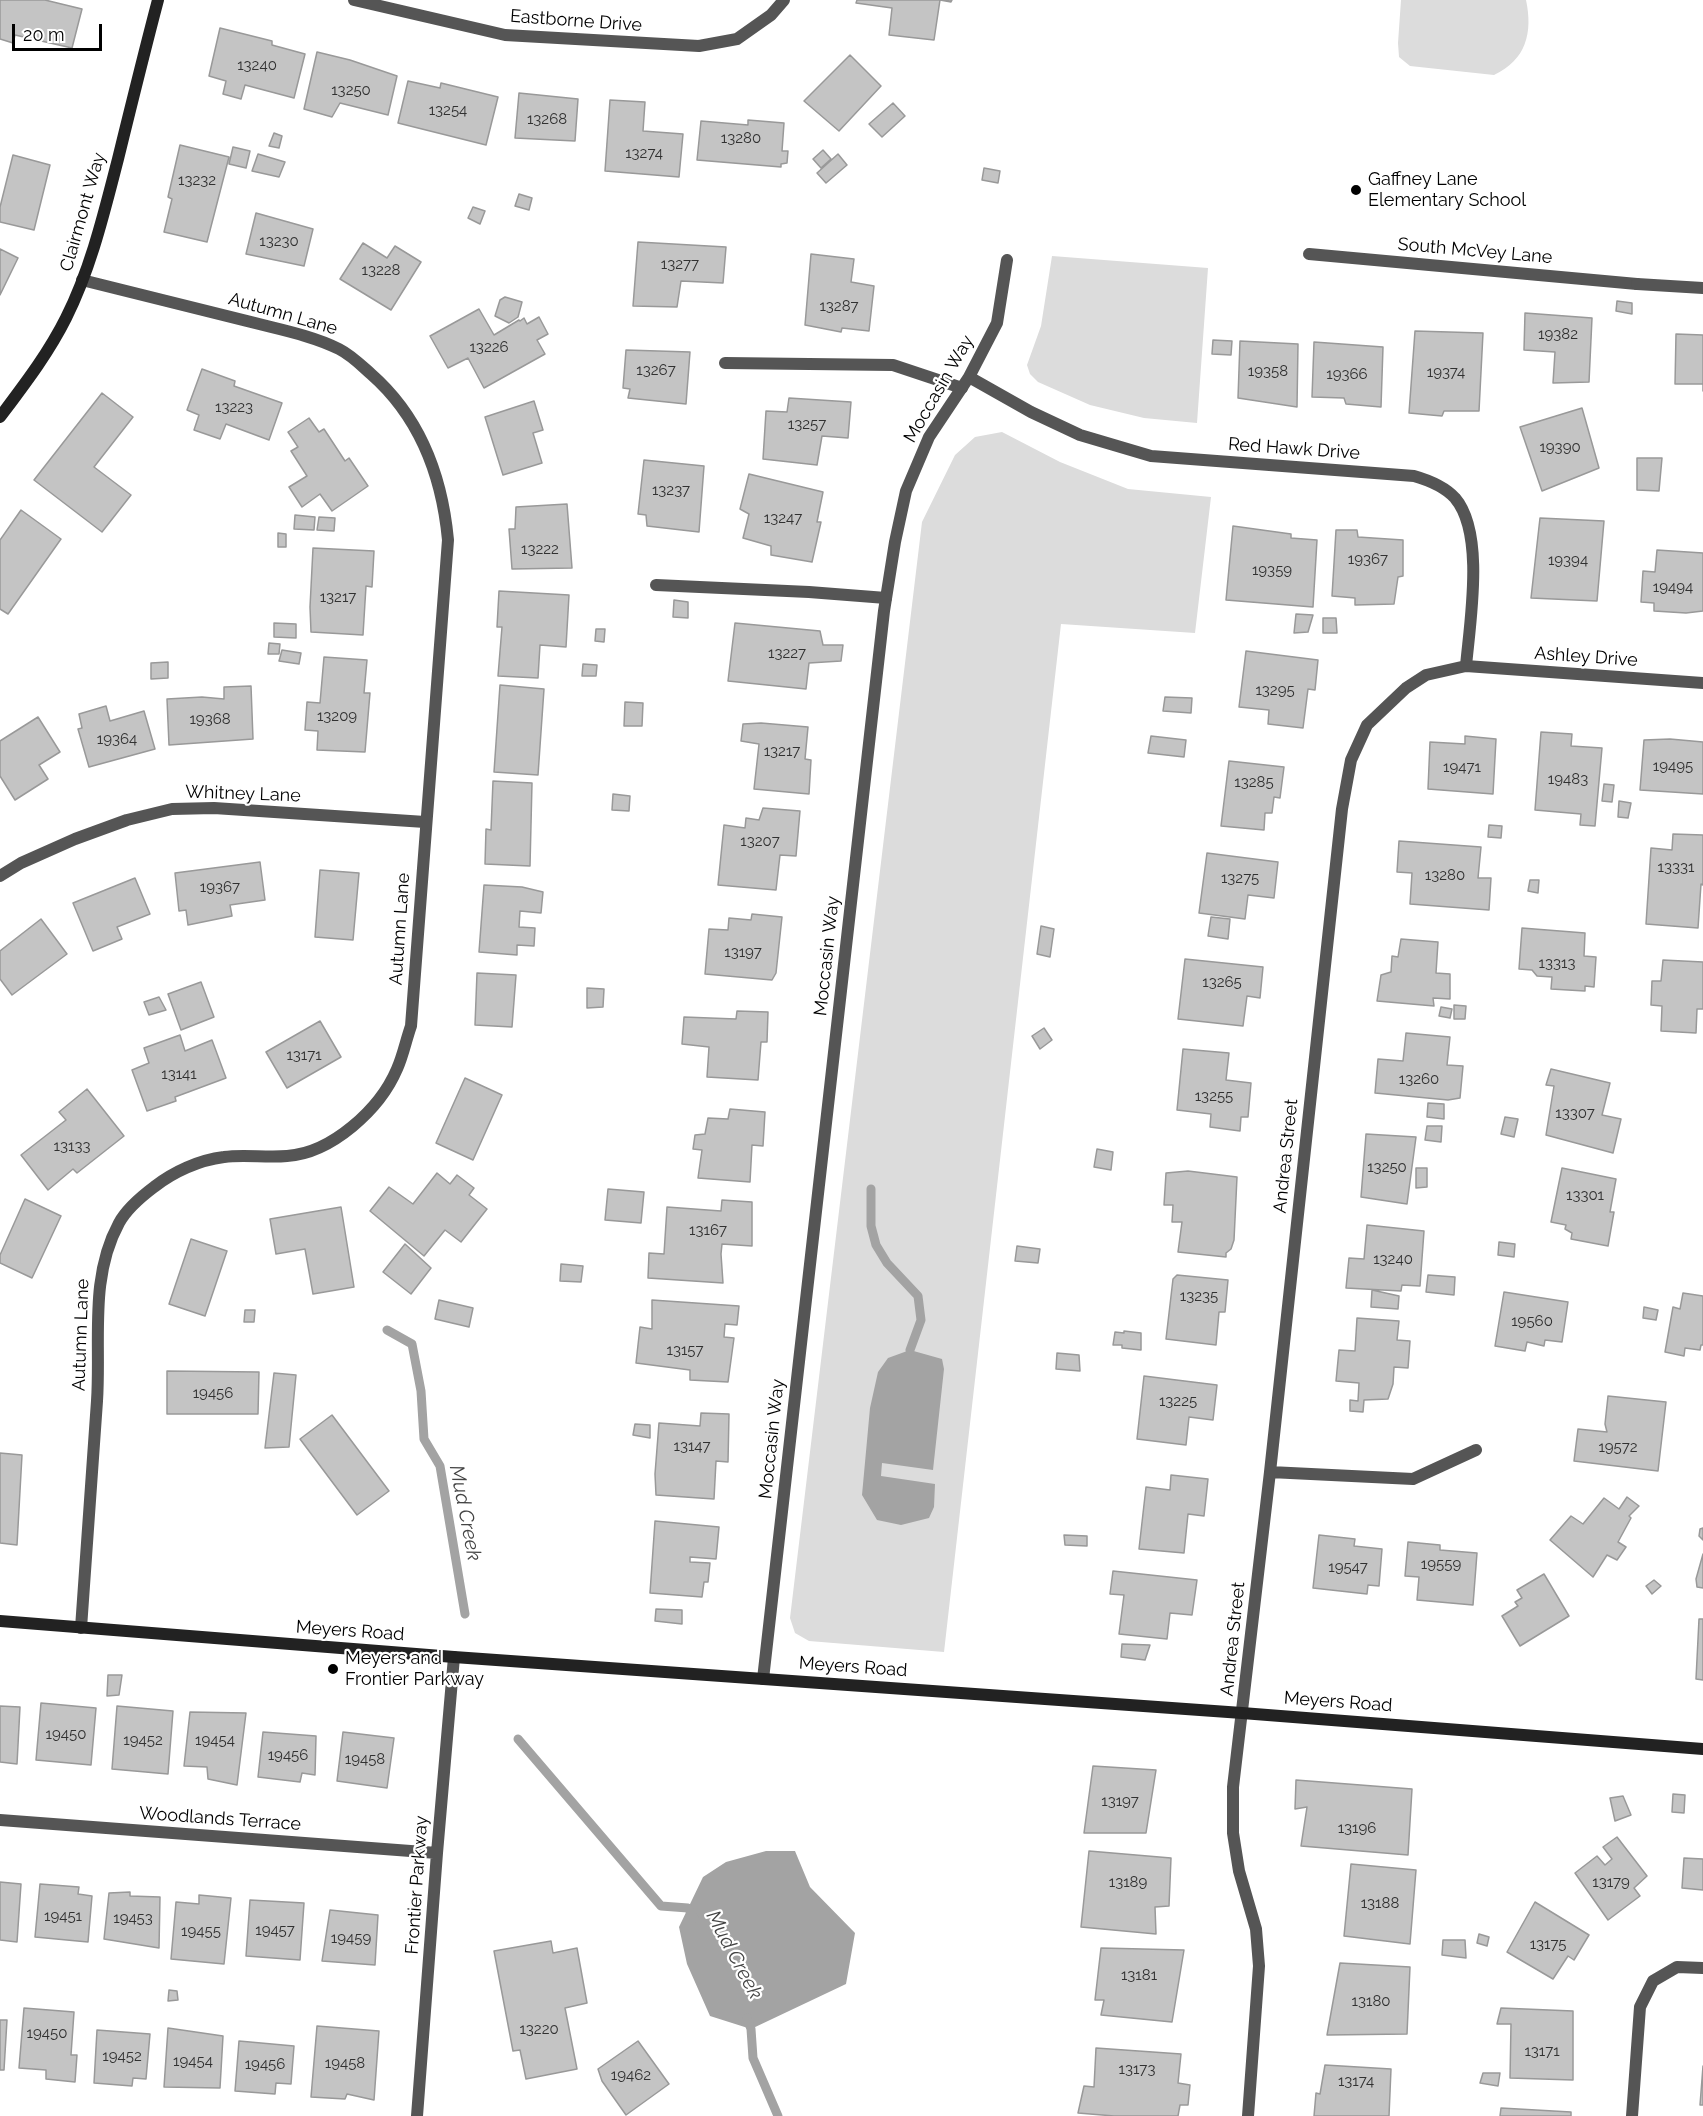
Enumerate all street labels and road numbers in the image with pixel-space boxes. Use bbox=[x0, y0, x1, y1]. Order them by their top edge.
street label: Eastborne Drive bbox=[509, 6, 643, 36]
street label: Clairmont Way bbox=[56, 150, 110, 274]
street label: South McVey Lane bbox=[1397, 233, 1553, 269]
street label: Autumn Lane bbox=[226, 288, 340, 340]
street label: Moccasin Way bbox=[899, 331, 979, 447]
street label: Red Hawk Drive bbox=[1227, 434, 1361, 464]
street label: Ashley Drive bbox=[1534, 643, 1638, 671]
street label: Whitney Lane bbox=[185, 781, 301, 807]
street label: Autumn Lane bbox=[385, 872, 415, 986]
street label: Moccasin Way bbox=[810, 895, 844, 1017]
street label: Andrea Street bbox=[1269, 1098, 1303, 1214]
street label: Autumn Lane bbox=[68, 1278, 94, 1392]
street label: Moccasin Way bbox=[755, 1378, 789, 1500]
street label: Andrea Street bbox=[1216, 1581, 1250, 1697]
street label: Meyers Road bbox=[295, 1616, 405, 1646]
street label: Meyers Road bbox=[798, 1652, 908, 1682]
street label: Meyers Road bbox=[1283, 1687, 1393, 1717]
street label: Woodlands Terrace bbox=[138, 1803, 302, 1835]
street label: Frontier Parkway bbox=[401, 1815, 433, 1955]

